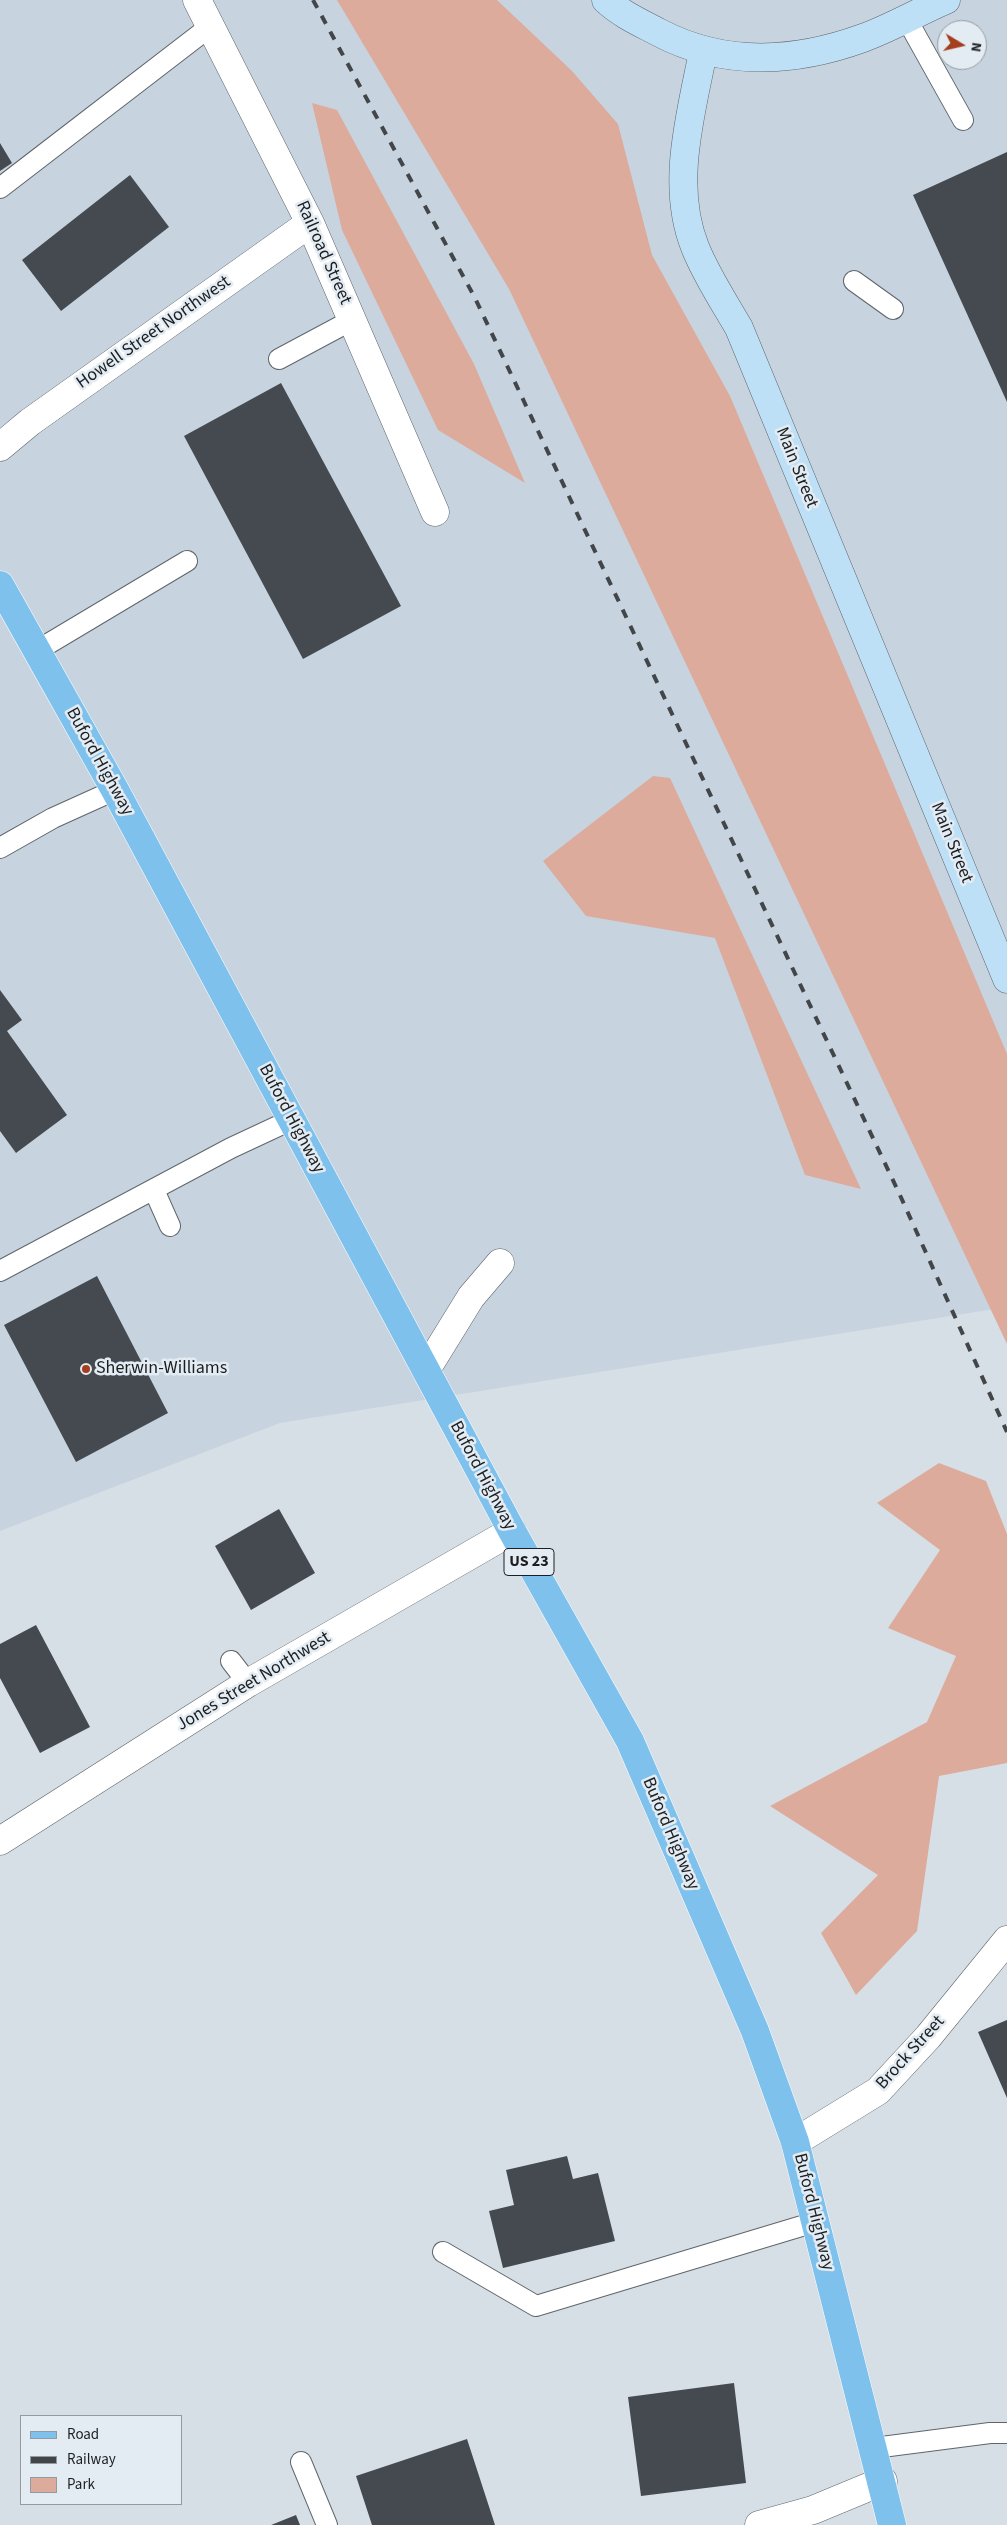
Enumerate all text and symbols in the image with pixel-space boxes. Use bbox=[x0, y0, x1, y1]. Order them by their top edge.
north arrow bbox=[937, 20, 987, 70]
text: N bbox=[965, 41, 986, 53]
street label: Railroad Street bbox=[290, 198, 356, 308]
street label: Howell Street Northwest bbox=[73, 272, 235, 394]
street label: Main Street bbox=[770, 424, 822, 512]
street label: Buford Highway bbox=[60, 704, 138, 820]
street label: Main Street bbox=[925, 799, 977, 887]
street label: Buford Highway bbox=[253, 1061, 329, 1177]
place label: Sherwin-Williams bbox=[96, 1358, 227, 1380]
marker: Sherwin-Williams bbox=[80, 1363, 92, 1375]
street label: Buford Highway bbox=[444, 1418, 520, 1534]
road number: US 23 bbox=[504, 1548, 554, 1575]
street label: Jones Street Northwest bbox=[173, 1628, 335, 1736]
street label: Buford Highway bbox=[637, 1774, 703, 1894]
street label: Brock Street bbox=[872, 2012, 950, 2094]
street label: Buford Highway bbox=[788, 2151, 838, 2273]
legend bbox=[20, 2415, 182, 2505]
text: Road bbox=[67, 2424, 99, 2445]
text: Railway bbox=[67, 2449, 116, 2470]
text: Park bbox=[67, 2474, 95, 2495]

